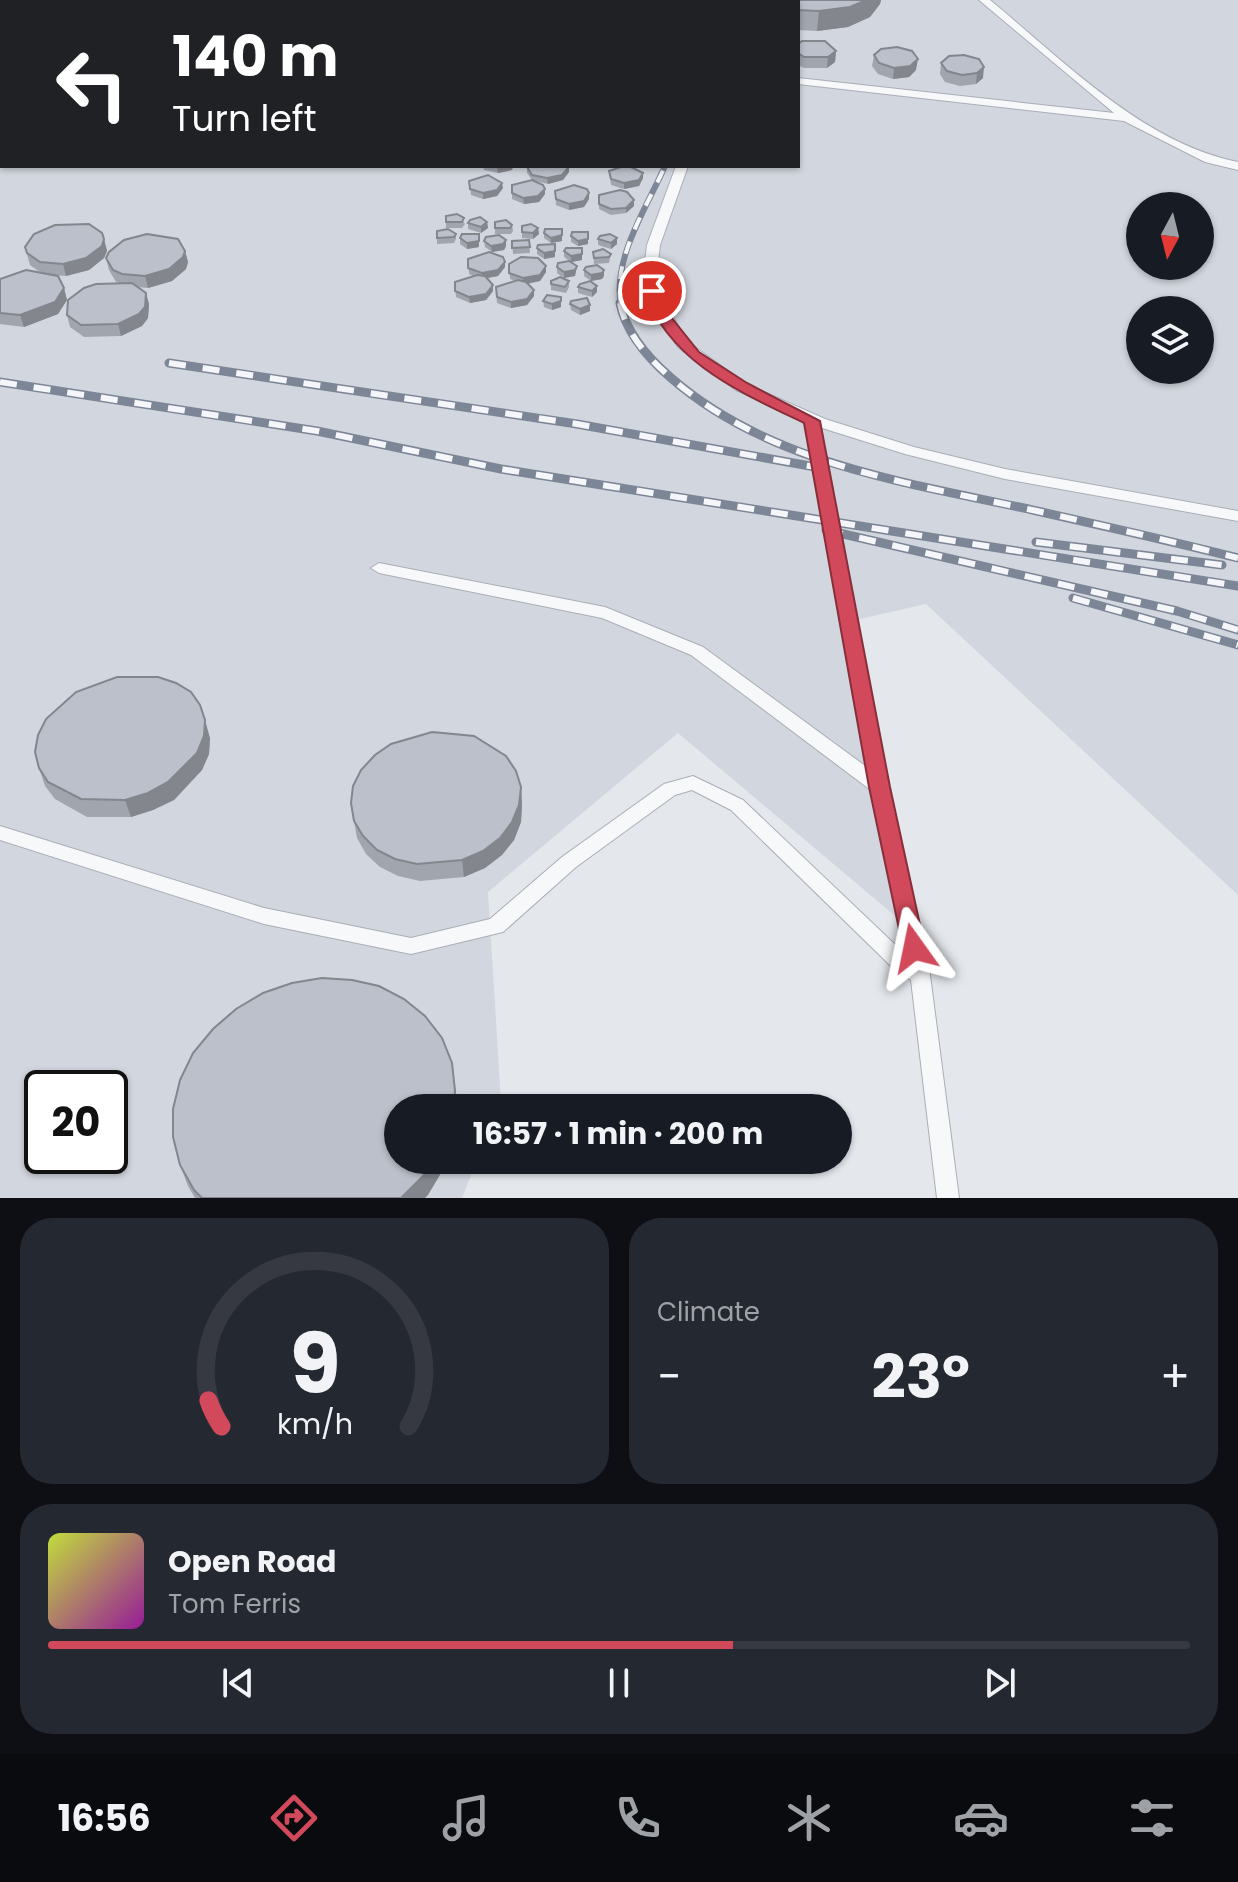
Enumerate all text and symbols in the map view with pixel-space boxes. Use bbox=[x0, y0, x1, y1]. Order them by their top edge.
text: 140 m bbox=[172, 17, 339, 96]
icon: left bbox=[40, 32, 144, 136]
text: Turn left bbox=[172, 93, 317, 144]
north arrow bbox=[1126, 192, 1214, 280]
map controls bbox=[1126, 192, 1214, 384]
pin bbox=[618, 257, 686, 325]
icon: arrive bbox=[630, 269, 674, 313]
button: layers bbox=[1126, 296, 1214, 384]
position arrow bbox=[872, 906, 956, 990]
speed limit sign: 20 bbox=[24, 1070, 128, 1174]
text: 16:57 · 1 min · 200 m bbox=[473, 1112, 763, 1155]
text: Climate bbox=[657, 1294, 760, 1330]
text: 9 bbox=[289, 1306, 340, 1422]
text: 23° bbox=[871, 1335, 970, 1419]
text: − bbox=[657, 1346, 681, 1407]
text: + bbox=[1160, 1346, 1190, 1407]
text: km/h bbox=[276, 1404, 353, 1444]
text: Open Road bbox=[168, 1540, 336, 1583]
text: Tom Ferris bbox=[168, 1586, 301, 1622]
icon: previous bbox=[216, 1661, 260, 1705]
icon: pause bbox=[597, 1661, 641, 1705]
icon: next bbox=[978, 1661, 1022, 1705]
icon: directions bbox=[266, 1790, 322, 1846]
icon: music bbox=[438, 1790, 494, 1846]
icon: phone bbox=[610, 1790, 666, 1846]
icon: climate bbox=[781, 1790, 837, 1846]
icon: car bbox=[953, 1790, 1009, 1846]
icon: filters bbox=[1124, 1790, 1180, 1846]
text: 16:56 bbox=[58, 1793, 151, 1844]

